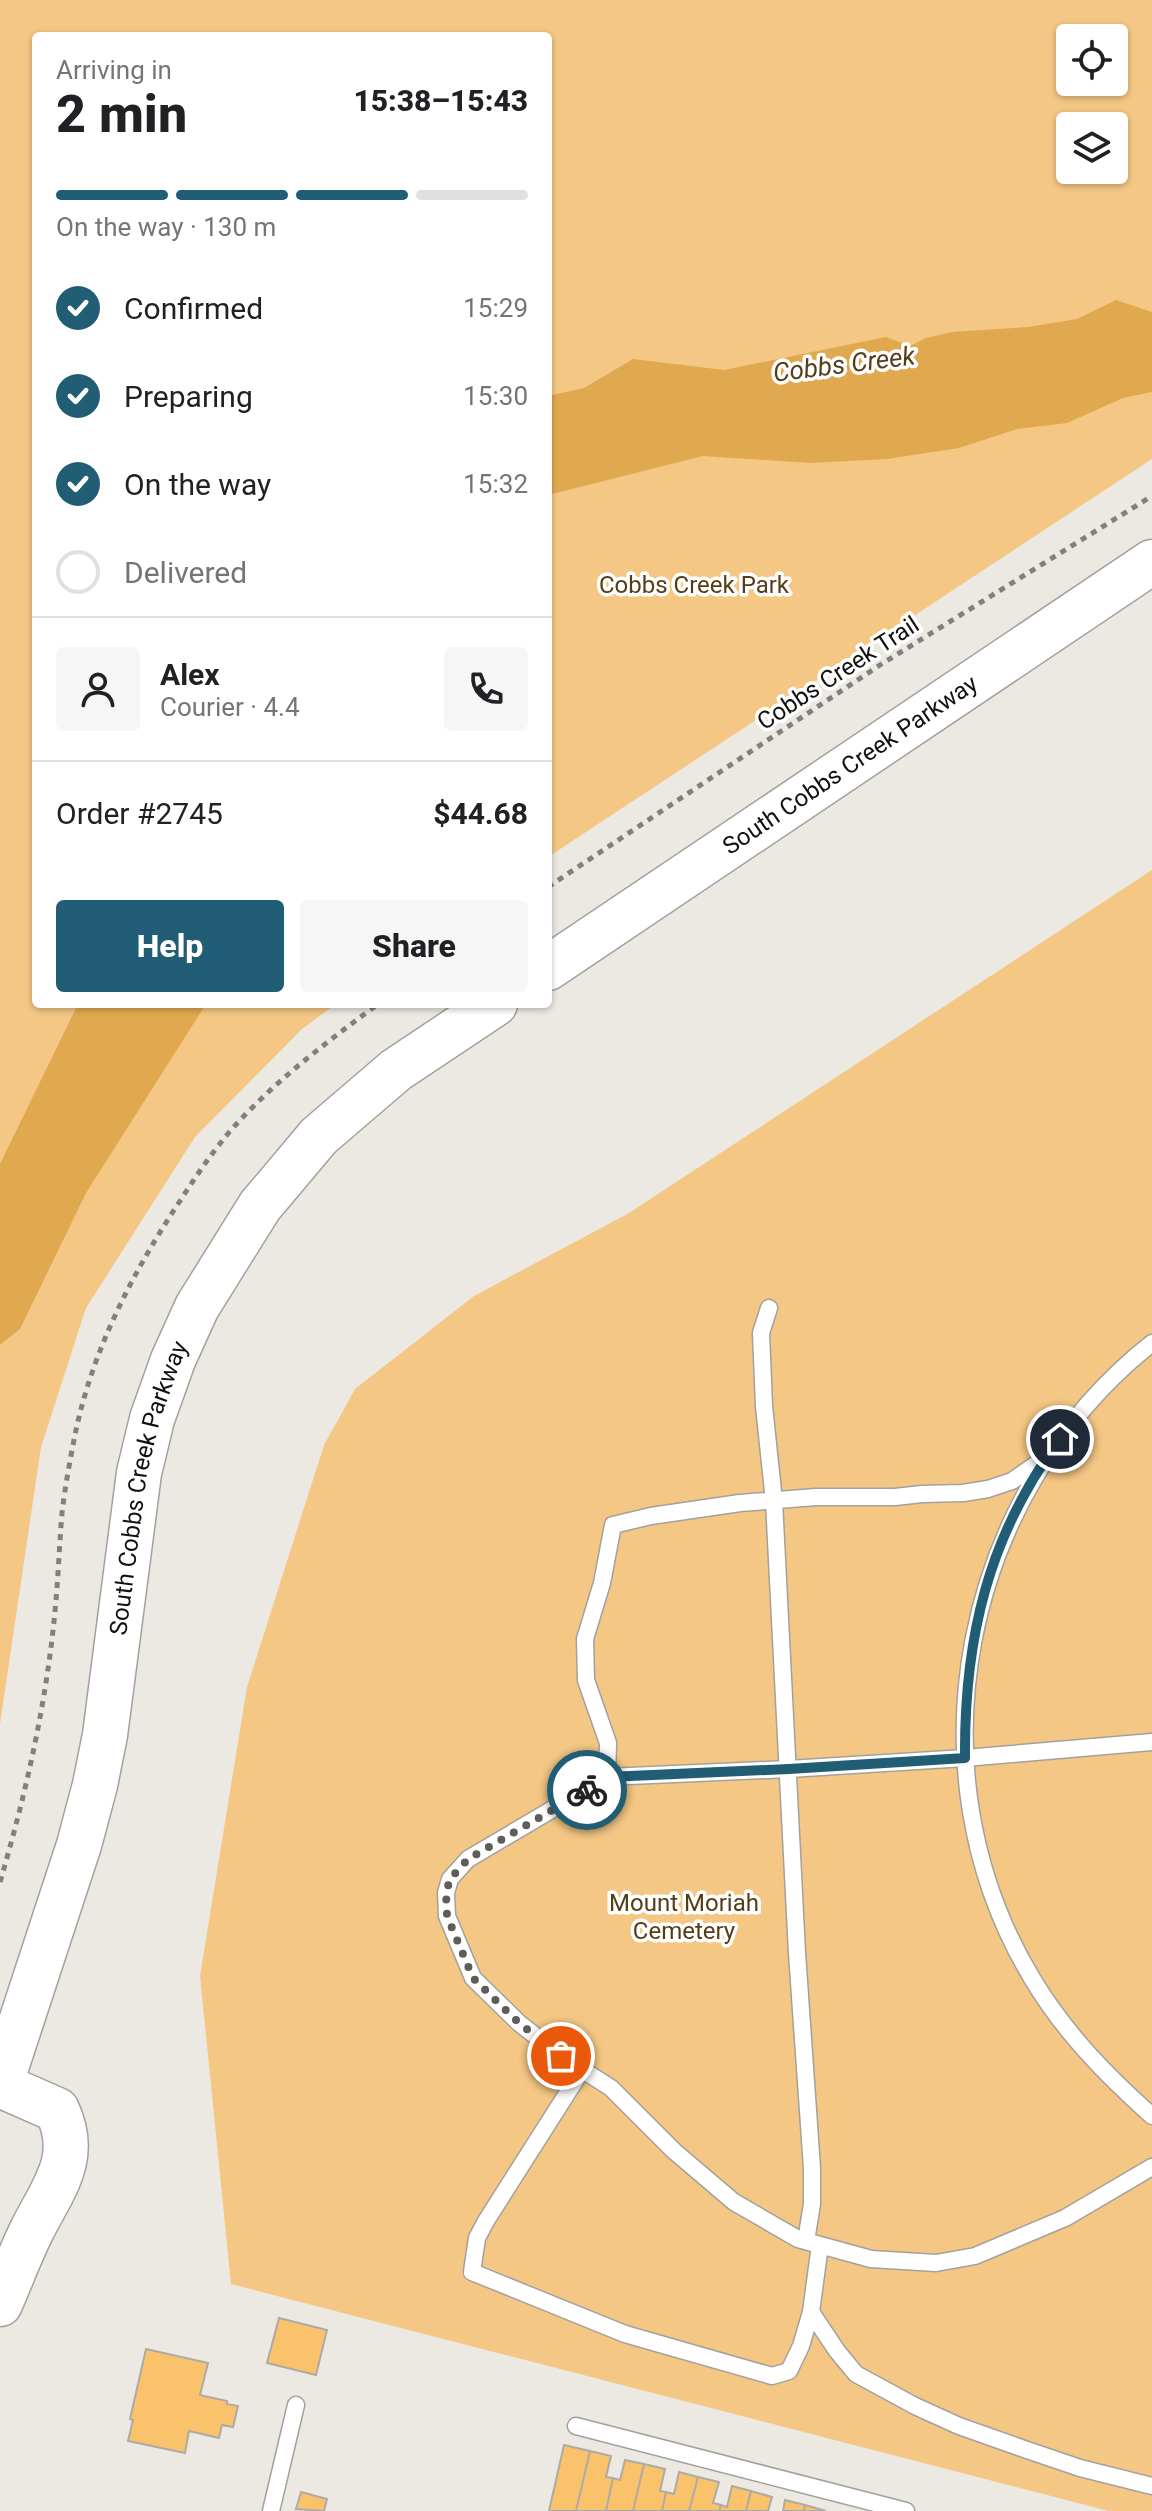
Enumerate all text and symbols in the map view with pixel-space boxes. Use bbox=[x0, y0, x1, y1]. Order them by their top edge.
map controls bbox=[1056, 24, 1128, 184]
button: locate bbox=[1056, 24, 1128, 96]
text: Arriving in bbox=[56, 55, 172, 85]
text: 15:38–15:43 bbox=[353, 83, 528, 118]
text: 2 min bbox=[56, 84, 187, 145]
button: layers bbox=[1056, 112, 1128, 184]
text: On the way · 130 m bbox=[56, 212, 276, 242]
icon: check bbox=[56, 286, 100, 330]
text: Confirmed bbox=[124, 291, 263, 326]
text: 15:29 bbox=[463, 293, 528, 323]
water label: Cobbs Creek bbox=[771, 340, 918, 388]
icon: check bbox=[56, 374, 100, 418]
text: Preparing bbox=[124, 379, 253, 414]
text: 15:30 bbox=[463, 381, 528, 411]
icon: check bbox=[56, 462, 100, 506]
text: On the way bbox=[124, 467, 271, 502]
text: 15:32 bbox=[463, 469, 528, 499]
text: Delivered bbox=[124, 555, 247, 590]
park label: Cobbs Creek Park bbox=[599, 571, 790, 599]
street label: Cobbs Creek Trail bbox=[752, 610, 924, 736]
button: person bbox=[56, 647, 140, 731]
button: phone bbox=[444, 647, 528, 731]
text: Alex bbox=[160, 657, 220, 692]
street label: South Cobbs Creek Parkway bbox=[718, 669, 983, 860]
text: Courier · 4.4 bbox=[160, 692, 300, 722]
text: Order #2745 bbox=[56, 796, 223, 831]
text: $44.68 bbox=[433, 796, 528, 831]
button: Help bbox=[56, 900, 284, 992]
button: Share bbox=[300, 900, 528, 992]
street label: South Cobbs Creek Parkway bbox=[104, 1336, 194, 1637]
pin bbox=[1026, 1405, 1094, 1473]
icon: home bbox=[1038, 1417, 1082, 1461]
courier bbox=[547, 1750, 627, 1830]
icon: bike bbox=[565, 1768, 609, 1812]
park label: Mount Moriah Cemetery bbox=[609, 1889, 759, 1945]
pin bbox=[527, 2022, 595, 2090]
icon: bag bbox=[539, 2034, 583, 2078]

